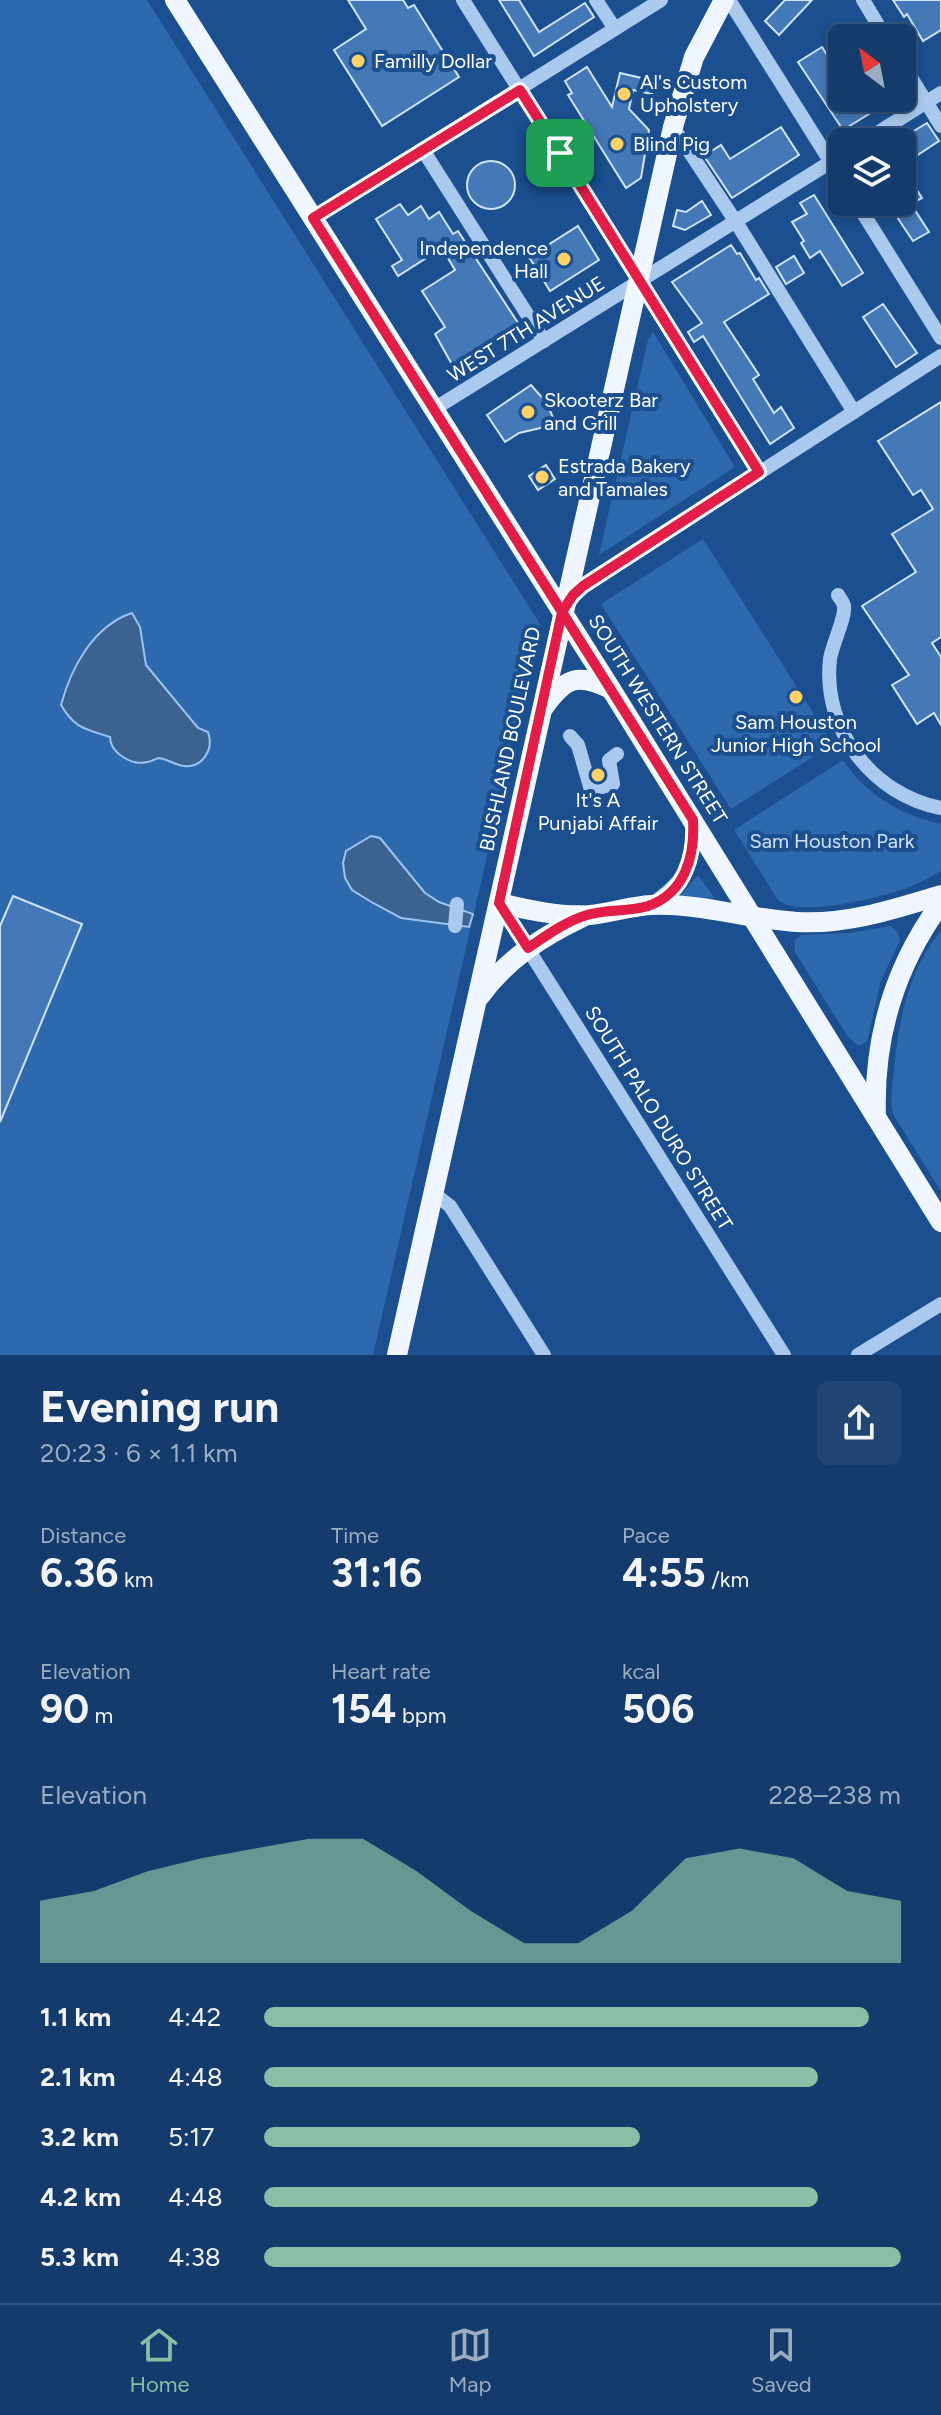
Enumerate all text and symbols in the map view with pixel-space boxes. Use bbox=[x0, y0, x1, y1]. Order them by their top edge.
north arrow bbox=[828, 24, 916, 112]
map controls bbox=[828, 24, 916, 216]
place label: Familly Dollar bbox=[374, 49, 492, 73]
marker: Familly Dollar bbox=[349, 52, 367, 70]
place label: Al's Custom Upholstery bbox=[640, 70, 747, 117]
marker: Al's Custom Upholstery bbox=[615, 85, 633, 103]
pin bbox=[526, 119, 594, 187]
button: layers bbox=[828, 128, 916, 216]
icon: arrive bbox=[538, 131, 582, 175]
place label: Blind Pig bbox=[633, 132, 710, 156]
marker: Blind Pig bbox=[608, 135, 626, 153]
place label: Independence Hall bbox=[419, 236, 548, 283]
marker: Independence Hall bbox=[555, 250, 573, 268]
street label: WEST 7TH AVENUE bbox=[443, 271, 609, 387]
place label: Skooterz Bar and Grill bbox=[544, 388, 658, 435]
marker: Skooterz Bar and Grill bbox=[519, 403, 537, 421]
place label: Estrada Bakery and Tamales bbox=[558, 454, 691, 501]
marker: Estrada Bakery and Tamales bbox=[533, 468, 551, 486]
street label: SOUTH WESTERN STREET bbox=[584, 610, 732, 828]
street label: BUSHLAND BOULEVARD bbox=[474, 625, 546, 853]
marker: Sam Houston Junior High School bbox=[787, 688, 805, 706]
place label: Sam Houston Junior High School bbox=[711, 710, 881, 757]
marker: It's A Punjabi Affair bbox=[589, 766, 607, 784]
place label: It's A Punjabi Affair bbox=[538, 788, 659, 835]
park label: Sam Houston Park bbox=[750, 829, 915, 853]
street label: SOUTH PALO DURO STREET bbox=[580, 1001, 738, 1235]
text: Evening run bbox=[40, 1380, 279, 1433]
button: share bbox=[817, 1381, 901, 1465]
text: 20:23 · 6 × 1.1 km bbox=[40, 1437, 238, 1469]
text: Distance bbox=[40, 1522, 126, 1549]
text: Time bbox=[331, 1522, 379, 1549]
text: Pace bbox=[622, 1522, 670, 1549]
text: 6.36 bbox=[40, 1549, 119, 1597]
text: 31:16 bbox=[331, 1549, 422, 1597]
text: 4:55 bbox=[622, 1549, 706, 1597]
text: km bbox=[119, 1566, 153, 1593]
text: /km bbox=[706, 1566, 749, 1593]
text: Elevation bbox=[40, 1658, 130, 1685]
text: Heart rate bbox=[331, 1658, 431, 1685]
text: kcal bbox=[622, 1658, 660, 1685]
text: 90 bbox=[40, 1685, 89, 1733]
text: 154 bbox=[331, 1685, 396, 1733]
text: 506 bbox=[622, 1685, 694, 1733]
text: m bbox=[89, 1702, 113, 1729]
text: bpm bbox=[396, 1702, 447, 1729]
text: Elevation bbox=[40, 1779, 147, 1811]
text: 228–238 m bbox=[768, 1779, 901, 1811]
text: 1.1 km bbox=[40, 2001, 111, 2033]
text: 4:42 bbox=[168, 2001, 221, 2033]
text: 2.1 km bbox=[40, 2061, 115, 2093]
text: 4:48 bbox=[168, 2061, 223, 2093]
text: 3.2 km bbox=[40, 2121, 119, 2153]
text: 5:17 bbox=[168, 2121, 214, 2153]
text: 4.2 km bbox=[40, 2181, 121, 2213]
text: 4:48 bbox=[168, 2181, 223, 2213]
text: 5.3 km bbox=[40, 2241, 119, 2273]
text: 4:38 bbox=[168, 2241, 221, 2273]
tab: Home bbox=[129, 2323, 189, 2398]
tab: Map bbox=[448, 2323, 492, 2398]
tab: Saved bbox=[751, 2323, 812, 2398]

